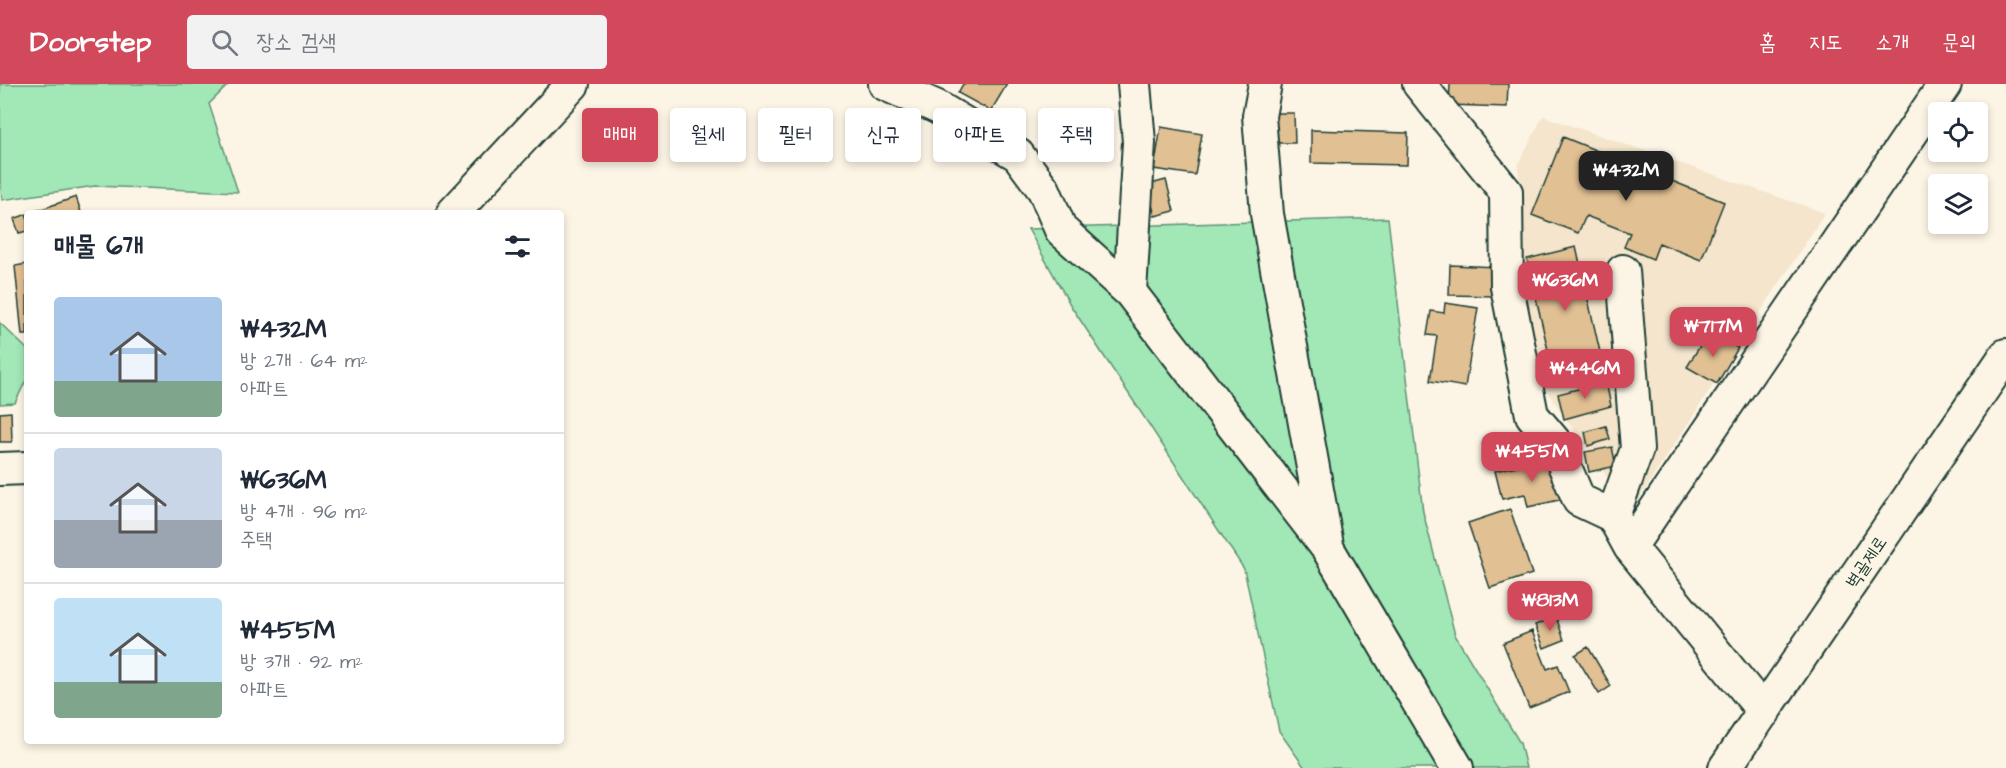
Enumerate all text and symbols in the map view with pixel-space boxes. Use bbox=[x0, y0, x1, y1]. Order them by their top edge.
search box bbox=[187, 15, 607, 69]
text: Doorstep bbox=[30, 23, 151, 62]
icon: search bbox=[208, 26, 241, 59]
text: 장소 검색 bbox=[256, 27, 336, 58]
text: 홈 bbox=[1759, 28, 1776, 57]
text: 지도 bbox=[1809, 28, 1842, 57]
text: 소개 bbox=[1875, 28, 1909, 57]
text: 문의 bbox=[1942, 28, 1976, 57]
map controls bbox=[1928, 102, 1988, 234]
button: locate bbox=[1928, 102, 1988, 162]
chip: 매매 bbox=[582, 108, 658, 162]
chip: 월세 bbox=[670, 108, 746, 162]
chip: 필터 bbox=[758, 108, 833, 162]
chip: 신규 bbox=[845, 108, 921, 162]
chip: 아파트 bbox=[933, 108, 1026, 162]
chip: 주택 bbox=[1038, 108, 1114, 162]
pin: ₩432M bbox=[1584, 151, 1668, 202]
text: ₩432M bbox=[1593, 156, 1659, 184]
button: layers bbox=[1928, 174, 1988, 234]
text: 매물 6개 bbox=[54, 228, 143, 264]
icon: filters bbox=[501, 230, 534, 263]
pin: ₩636M bbox=[1523, 261, 1607, 312]
text: ₩636M bbox=[1532, 266, 1598, 294]
pin: ₩717M bbox=[1671, 307, 1755, 358]
text: ₩432M bbox=[240, 311, 327, 347]
text: ₩717M bbox=[1684, 312, 1742, 340]
icon: home bbox=[102, 321, 174, 393]
text: 방 2개 · 64 m² bbox=[240, 347, 368, 375]
pin: ₩446M bbox=[1543, 349, 1627, 400]
text: ₩446M bbox=[1549, 354, 1621, 382]
text: 아파트 bbox=[240, 375, 288, 403]
pin: ₩455M bbox=[1490, 432, 1574, 483]
text: ₩455M bbox=[1495, 437, 1569, 465]
text: ₩636M bbox=[240, 462, 327, 498]
icon: home bbox=[102, 472, 174, 544]
text: 방 4개 · 96 m² bbox=[240, 498, 368, 526]
text: 주택 bbox=[240, 526, 272, 554]
street label: 벽골제로 bbox=[1840, 531, 1893, 593]
pin: ₩813M bbox=[1508, 581, 1592, 632]
text: ₩813M bbox=[1521, 586, 1579, 614]
text: ₩455M bbox=[240, 612, 335, 648]
icon: home bbox=[102, 622, 174, 694]
text: 방 3개 · 92 m² bbox=[240, 648, 363, 676]
text: 아파트 bbox=[240, 676, 288, 704]

